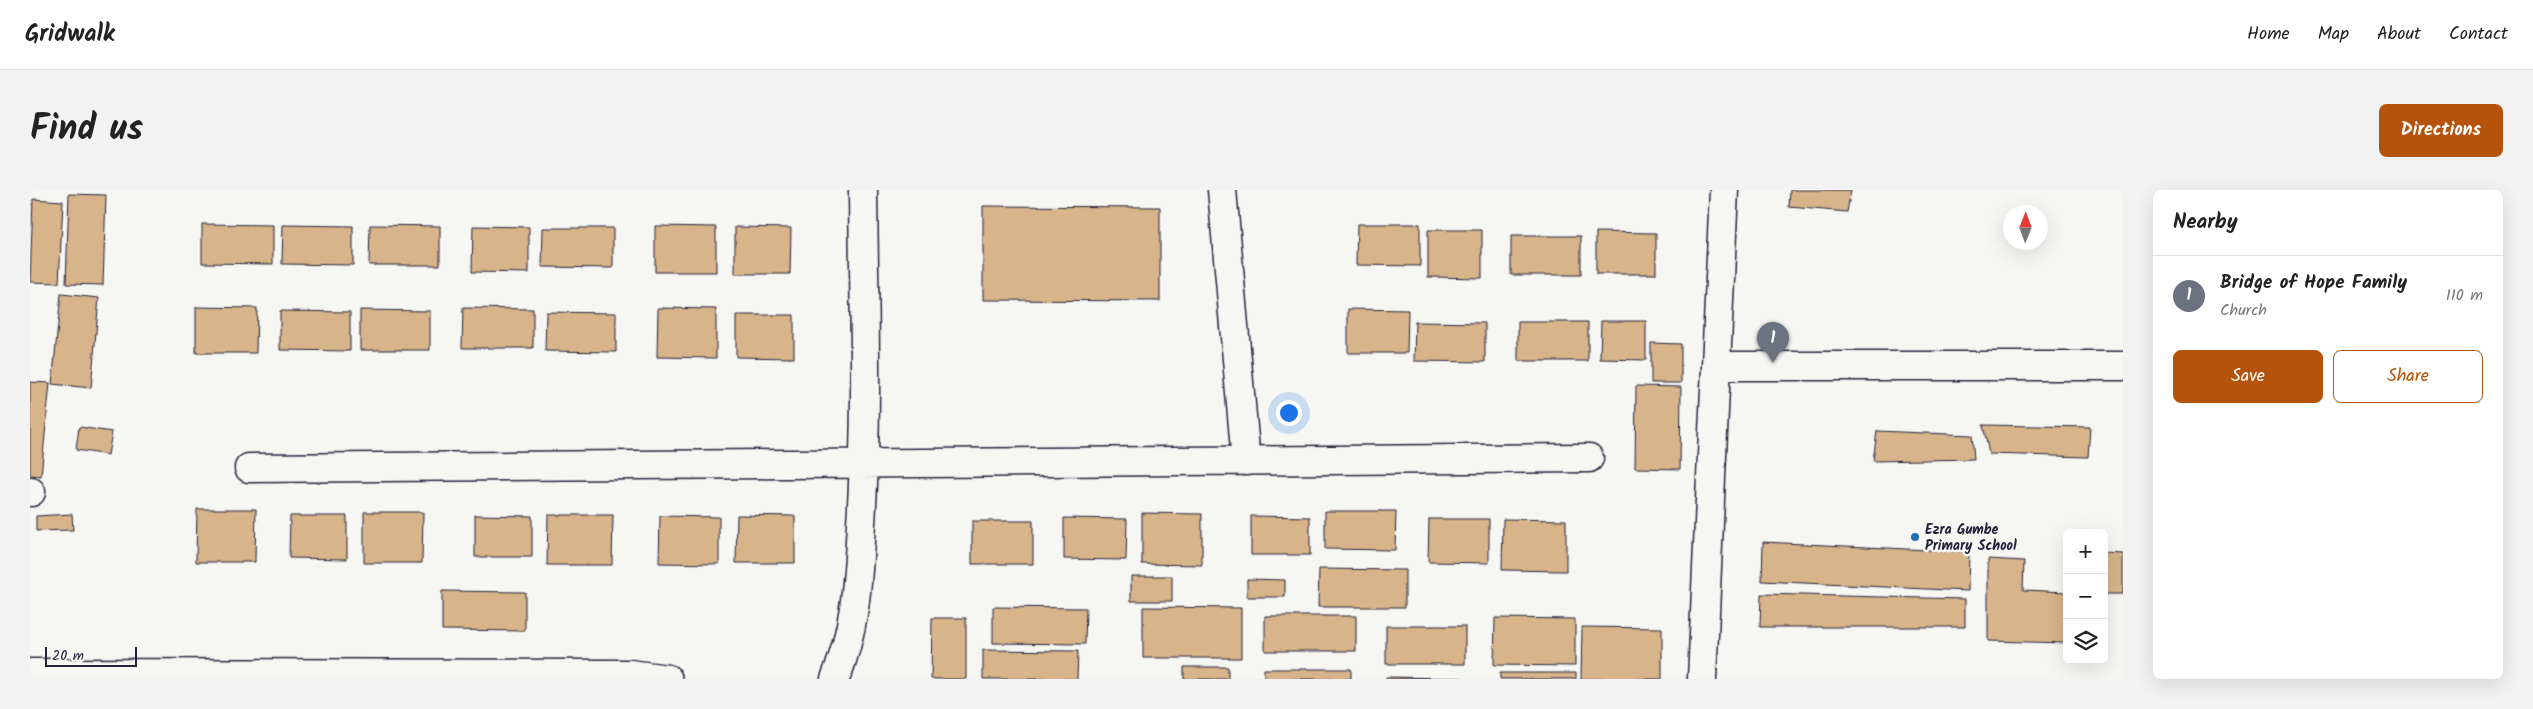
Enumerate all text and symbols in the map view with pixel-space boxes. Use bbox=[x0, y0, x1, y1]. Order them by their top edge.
text: Gridwalk bbox=[25, 15, 115, 54]
text: Home bbox=[2247, 20, 2290, 49]
text: Map bbox=[2318, 20, 2349, 49]
text: About bbox=[2377, 20, 2421, 49]
text: Contact bbox=[2449, 20, 2508, 49]
text: Find us bbox=[30, 102, 143, 158]
button: Directions bbox=[2379, 104, 2503, 157]
north arrow bbox=[2003, 205, 2048, 250]
text: Nearby bbox=[2173, 206, 2238, 239]
text: Bridge of Hope Family bbox=[2220, 268, 2407, 298]
text: 1 bbox=[2187, 283, 2191, 308]
text: 110 m bbox=[2446, 283, 2483, 308]
text: Church bbox=[2220, 298, 2267, 323]
pin: 1 bbox=[1757, 322, 1789, 363]
button: Save bbox=[2173, 350, 2323, 403]
button: Share bbox=[2333, 350, 2483, 403]
your location bbox=[1276, 400, 1302, 426]
place label: Ezra Gumbe Primary School bbox=[1925, 519, 2017, 557]
map controls bbox=[2063, 529, 2108, 664]
button: + bbox=[2063, 529, 2108, 574]
marker: Ezra Gumbe Primary School bbox=[1909, 531, 1921, 543]
button: − bbox=[2063, 574, 2108, 619]
button: layers bbox=[2063, 619, 2108, 664]
scale bar bbox=[45, 644, 138, 667]
text: 20 m bbox=[52, 645, 84, 667]

